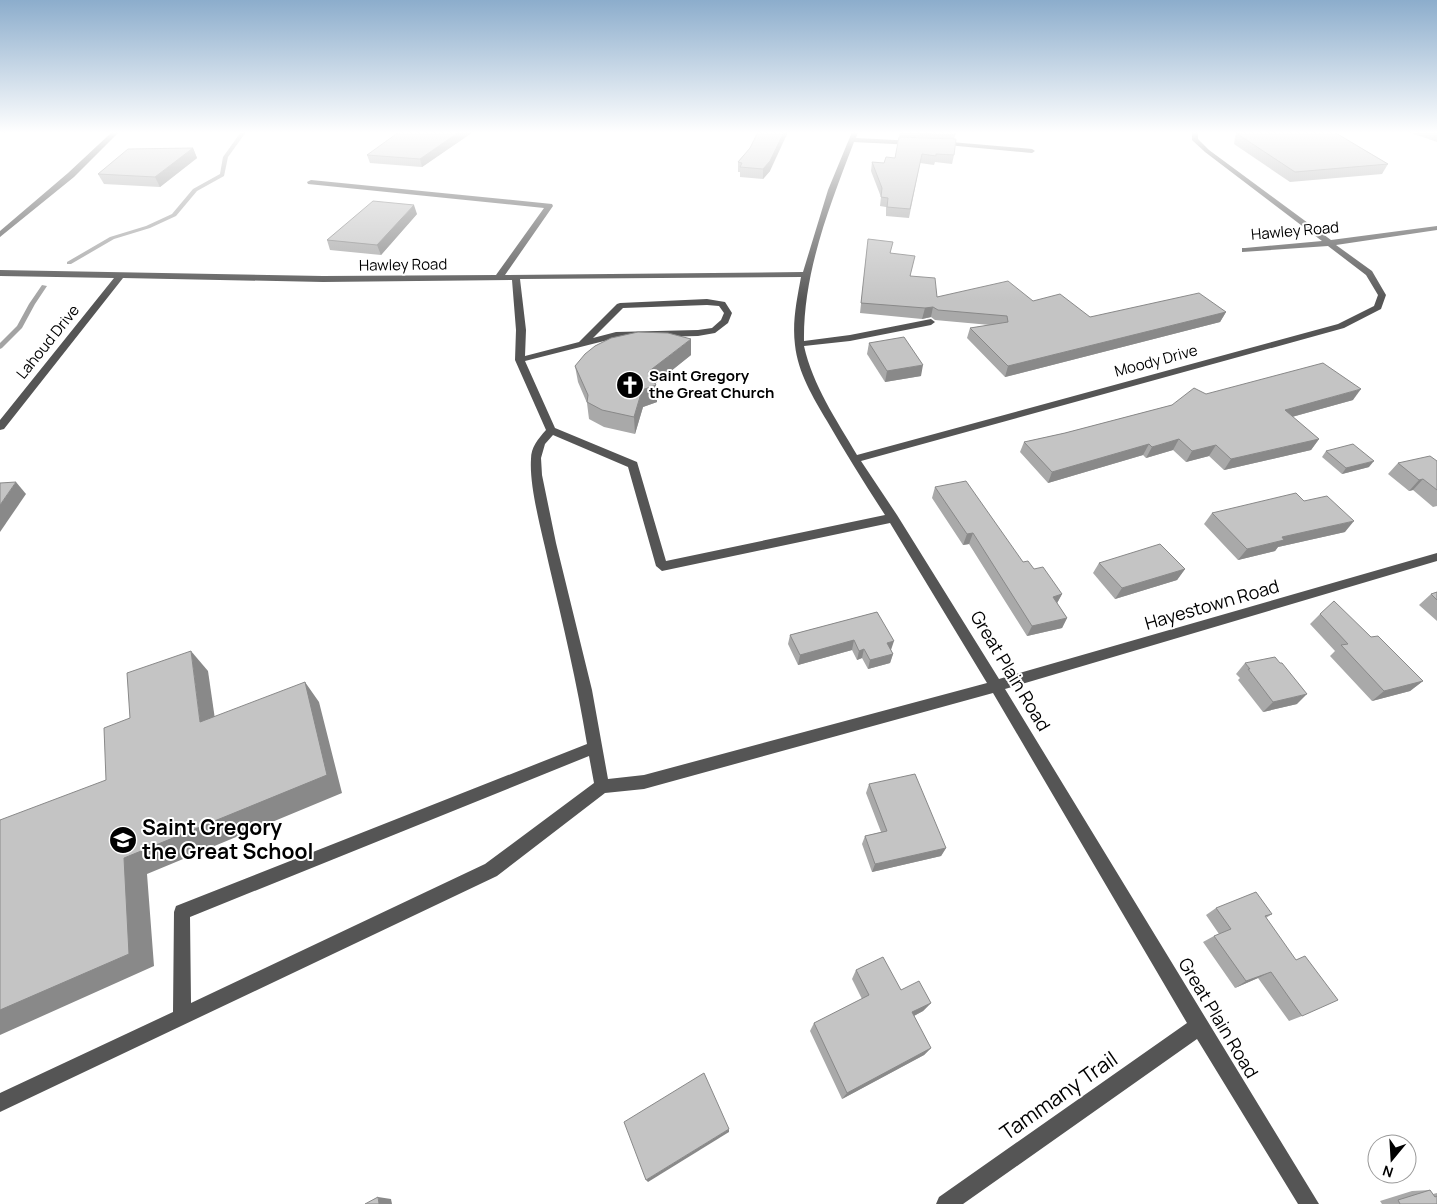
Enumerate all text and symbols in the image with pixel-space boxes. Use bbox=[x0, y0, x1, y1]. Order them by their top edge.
street label: Hawley Road bbox=[1250, 216, 1340, 245]
street label: Hawley Road bbox=[359, 253, 447, 276]
street label: Lahoud Drive bbox=[11, 300, 84, 383]
street label: Moody Drive bbox=[1112, 339, 1200, 382]
place label: Saint Gregory the Great Church bbox=[649, 365, 774, 403]
church icon: Saint Gregory the Great Church bbox=[615, 370, 645, 400]
street label: Hayestown Road bbox=[1142, 573, 1282, 635]
street label: Great Plain Road bbox=[965, 606, 1056, 735]
place label: Saint Gregory the Great School bbox=[142, 813, 313, 865]
school or university icon: Saint Gregory the Great School bbox=[108, 825, 138, 855]
street label: Great Plain Road bbox=[1173, 953, 1264, 1082]
street label: Tammany Trail bbox=[994, 1044, 1123, 1146]
north arrow bbox=[1367, 1134, 1417, 1184]
text: N bbox=[1380, 1161, 1396, 1182]

